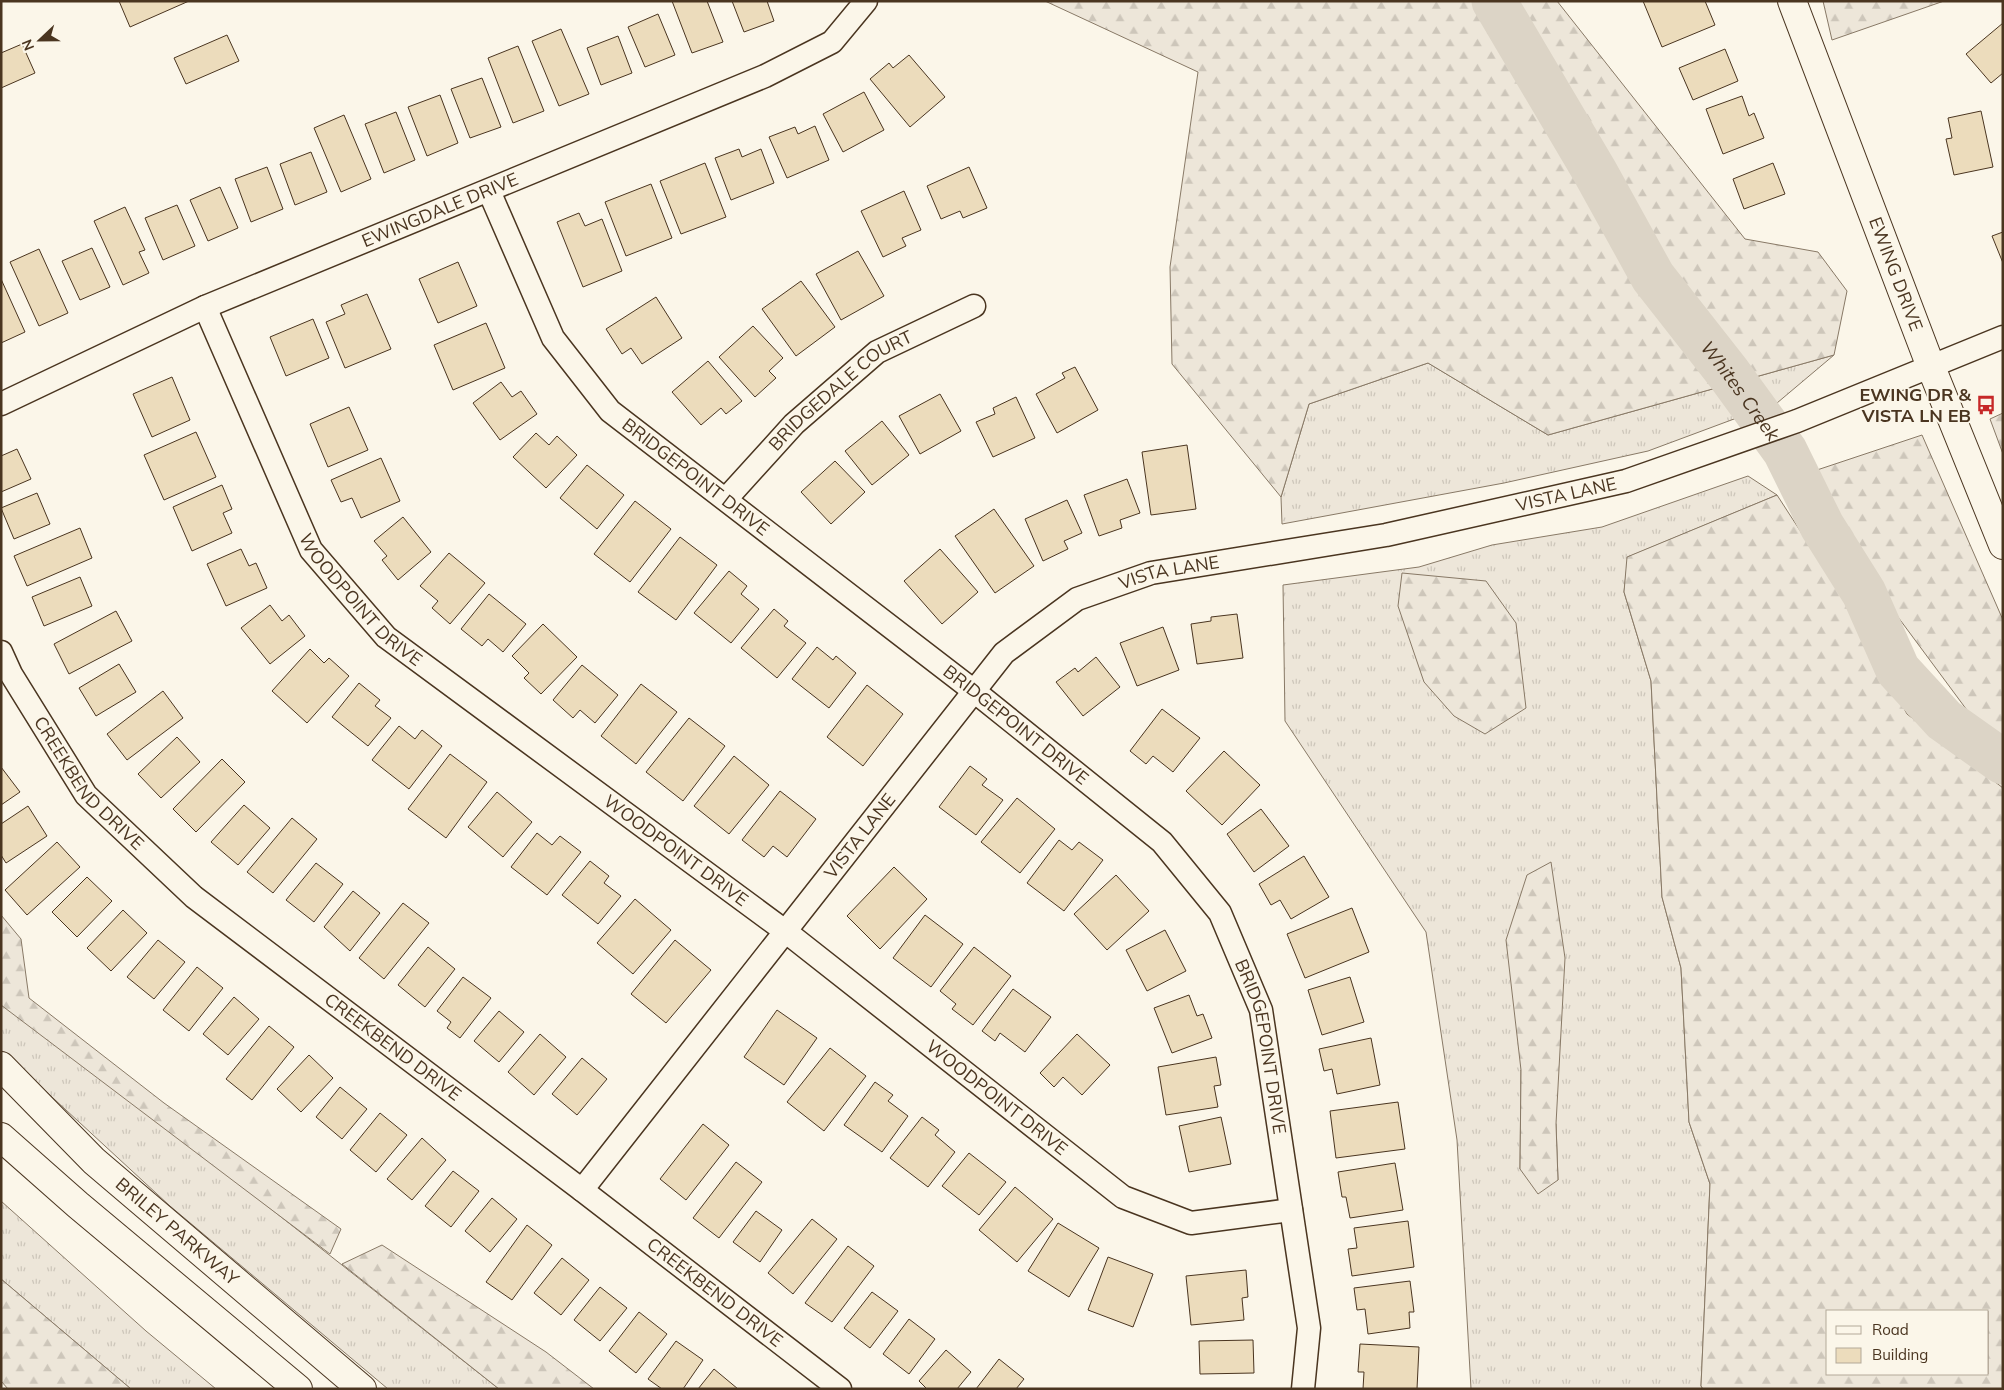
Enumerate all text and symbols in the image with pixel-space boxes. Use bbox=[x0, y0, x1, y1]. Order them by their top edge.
north arrow bbox=[15, 15, 65, 65]
text: N bbox=[18, 37, 38, 53]
street label: EWINGDALE DRIVE bbox=[358, 167, 521, 252]
street label: EWING DRIVE bbox=[1864, 214, 1928, 334]
street label: BRIDGEDALE COURT bbox=[763, 325, 916, 455]
water label: Whites Creek bbox=[1696, 336, 1786, 446]
place label: EWING DR & VISTA LN EB bbox=[1860, 383, 1972, 427]
bus stop icon: EWING DR & VISTA LN EB bbox=[1975, 394, 1997, 416]
street label: BRIDGEPOINT DRIVE bbox=[618, 413, 774, 540]
street label: VISTA LANE bbox=[1514, 472, 1619, 516]
street label: WOODPOINT DRIVE bbox=[294, 530, 427, 671]
street label: VISTA LANE bbox=[1116, 550, 1221, 594]
street label: BRIDGEPOINT DRIVE bbox=[939, 660, 1093, 790]
street label: CREEKBEND DRIVE bbox=[29, 712, 149, 855]
street label: WOODPOINT DRIVE bbox=[599, 789, 753, 911]
street label: VISTA LANE bbox=[819, 789, 900, 883]
street label: BRIDGEPOINT DRIVE bbox=[1230, 956, 1292, 1136]
street label: CREEKBEND DRIVE bbox=[320, 988, 466, 1106]
street label: WOODPOINT DRIVE bbox=[922, 1034, 1072, 1160]
street label: BRILEY PARKWAY bbox=[111, 1172, 245, 1291]
street label: CREEKBEND DRIVE bbox=[643, 1232, 788, 1352]
legend bbox=[1826, 1310, 1989, 1375]
text: Road bbox=[1872, 1320, 1909, 1339]
text: Building bbox=[1872, 1345, 1928, 1364]

